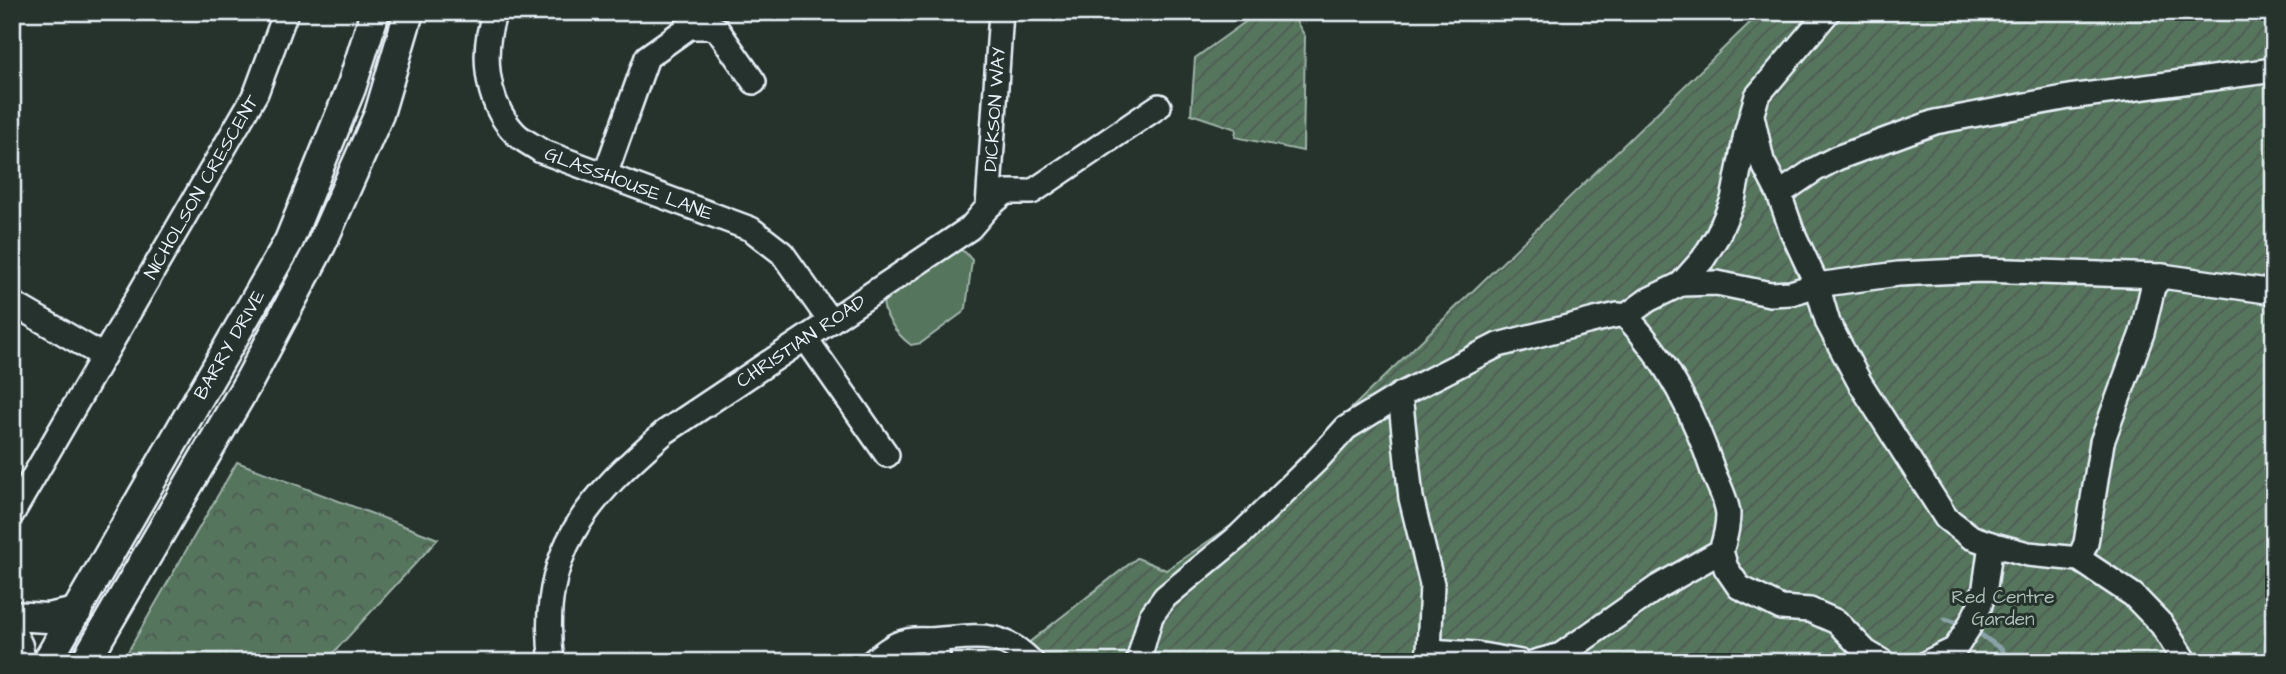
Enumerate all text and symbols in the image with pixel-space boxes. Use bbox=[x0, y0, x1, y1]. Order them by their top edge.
street label: DICKSON WAY bbox=[977, 46, 1012, 172]
street label: NICHOLSON CRESCENT bbox=[137, 90, 266, 284]
street label: GLASSHOUSE LANE bbox=[541, 140, 717, 227]
street label: BARRY DRIVE bbox=[187, 285, 272, 405]
street label: CHRISTIAN ROAD bbox=[731, 288, 871, 394]
park label: Red Centre Garden bbox=[1952, 584, 2054, 633]

